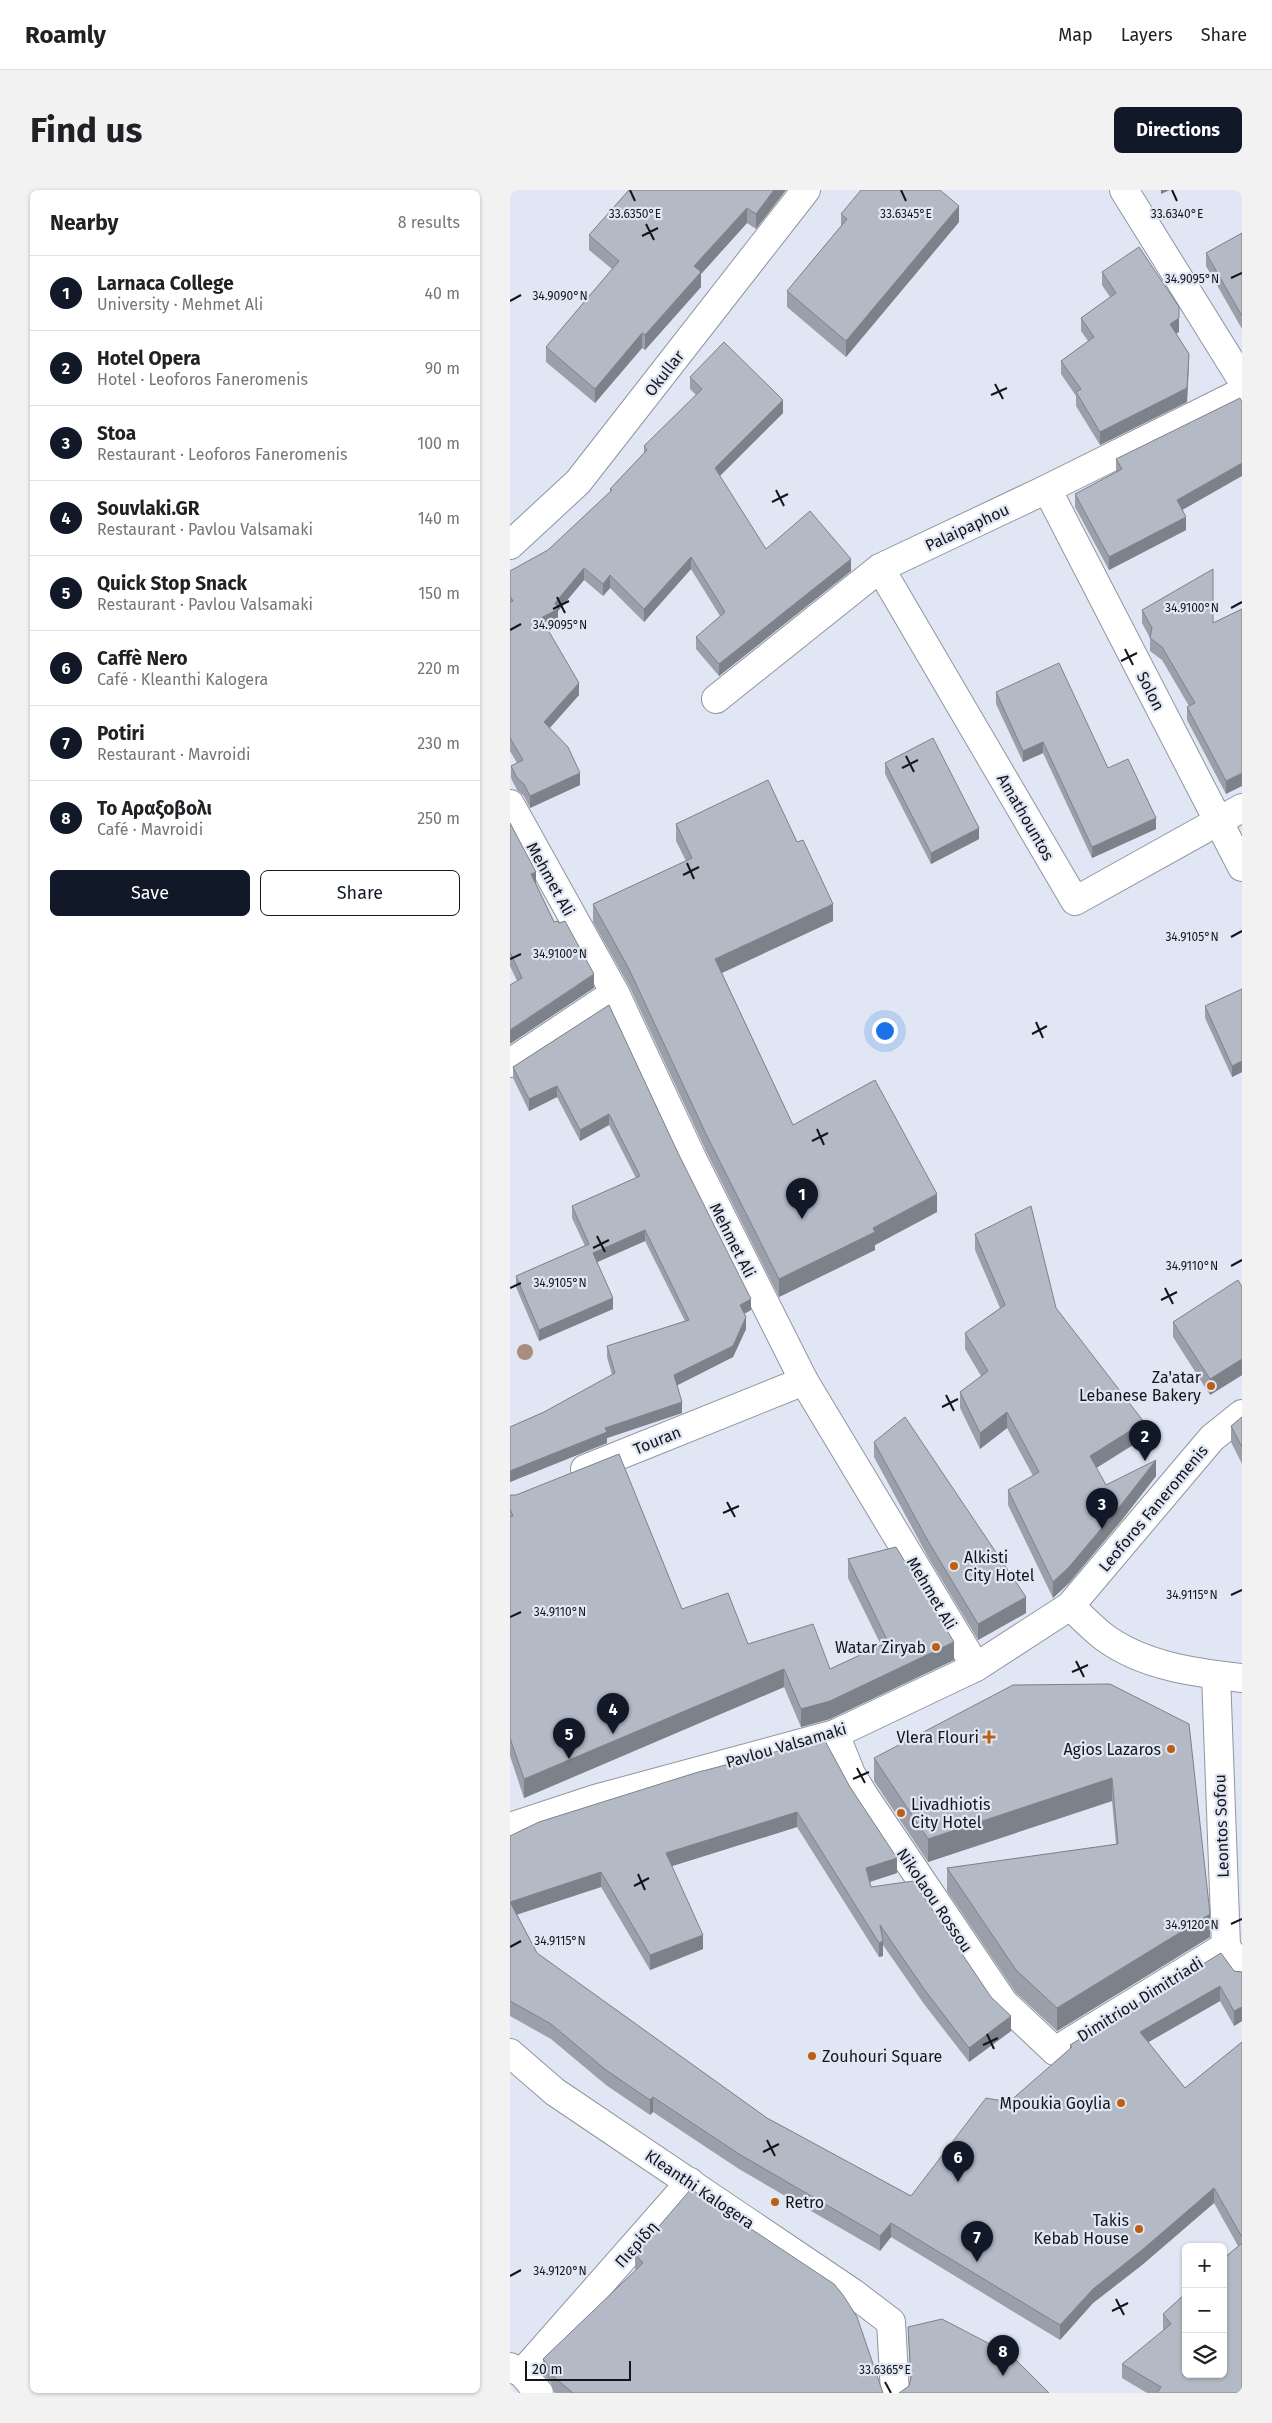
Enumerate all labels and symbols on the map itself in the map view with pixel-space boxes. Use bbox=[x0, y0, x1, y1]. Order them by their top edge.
text: 33.6350°E bbox=[609, 207, 661, 221]
text: 33.6345°E bbox=[880, 207, 932, 221]
text: 33.6340°E bbox=[1151, 207, 1203, 221]
text: 34.9095°N bbox=[1165, 272, 1219, 286]
text: 34.9090°N bbox=[532, 289, 588, 303]
street label: Okullar bbox=[641, 346, 689, 400]
street label: Palaipaphou bbox=[922, 500, 1012, 555]
text: 34.9100°N bbox=[1165, 601, 1219, 615]
text: 34.9095°N bbox=[533, 618, 587, 632]
street label: Solon bbox=[1133, 668, 1168, 714]
street label: Amathountos bbox=[993, 770, 1058, 864]
street label: Mehmet Ali bbox=[523, 839, 579, 919]
text: 34.9105°N bbox=[1165, 930, 1219, 944]
text: 34.9100°N bbox=[533, 947, 587, 961]
your location bbox=[872, 1018, 898, 1044]
pin: 1 bbox=[786, 1178, 818, 1219]
street label: Mehmet Ali bbox=[706, 1200, 759, 1281]
text: 34.9110°N bbox=[1166, 1259, 1218, 1273]
text: 34.9105°N bbox=[533, 1276, 587, 1290]
place label: Za'atar Lebanese Bakery bbox=[1079, 1368, 1202, 1405]
marker: Za'atar Lebanese Bakery bbox=[1205, 1380, 1217, 1392]
pin: 2 bbox=[1129, 1420, 1161, 1461]
street label: Touran bbox=[631, 1422, 684, 1459]
street label: Leoforos Faneromenis bbox=[1095, 1441, 1212, 1576]
pin: 3 bbox=[1086, 1488, 1118, 1529]
place label: Alkisti City Hotel bbox=[964, 1548, 1035, 1585]
street label: Mehmet Ali bbox=[902, 1553, 961, 1633]
marker: Alkisti City Hotel bbox=[948, 1560, 960, 1572]
text: 34.9115°N bbox=[1166, 1588, 1218, 1602]
text: 34.9110°N bbox=[534, 1605, 586, 1619]
place label: Watar Ziryab bbox=[835, 1638, 926, 1657]
marker: Watar Ziryab bbox=[930, 1641, 942, 1653]
pin: 4 bbox=[597, 1693, 629, 1734]
pin: 5 bbox=[553, 1718, 585, 1759]
street label: Pavlou Valsamaki bbox=[723, 1719, 849, 1772]
place label: Vlera Flouri bbox=[897, 1728, 979, 1747]
marker: Vlera Flouri bbox=[983, 1731, 995, 1743]
place label: Agios Lazaros bbox=[1063, 1740, 1161, 1759]
marker: Agios Lazaros bbox=[1165, 1743, 1177, 1755]
street label: Leontos Sofou bbox=[1210, 1774, 1233, 1878]
place label: Livadhiotis City Hotel bbox=[911, 1795, 990, 1832]
marker: Livadhiotis City Hotel bbox=[895, 1807, 907, 1819]
street label: Nikolaou Rossou bbox=[893, 1845, 976, 1956]
text: 34.9120°N bbox=[1165, 1918, 1219, 1932]
text: 34.9115°N bbox=[534, 1934, 586, 1948]
street label: Dimitriou Dimitriadi bbox=[1074, 1953, 1207, 2046]
place label: Zouhouri Square bbox=[822, 2047, 942, 2066]
marker: Zouhouri Square bbox=[806, 2050, 818, 2062]
place label: Mpoukia Goylia bbox=[1000, 2094, 1111, 2113]
marker: Mpoukia Goylia bbox=[1115, 2097, 1127, 2109]
pin: 6 bbox=[942, 2141, 974, 2182]
street label: Kleanthi Kalogera bbox=[642, 2146, 758, 2233]
place label: Retro bbox=[785, 2193, 824, 2212]
marker: Retro bbox=[769, 2196, 781, 2208]
place label: Takis Kebab House bbox=[1034, 2211, 1129, 2248]
street label: Πιερίδη bbox=[611, 2217, 662, 2271]
pin: 7 bbox=[961, 2221, 993, 2262]
marker: Takis Kebab House bbox=[1133, 2223, 1145, 2235]
text: 34.9120°N bbox=[533, 2264, 587, 2278]
pin: 8 bbox=[987, 2335, 1019, 2376]
scale bar bbox=[525, 2358, 631, 2381]
text: 33.6365°E bbox=[859, 2363, 911, 2377]

